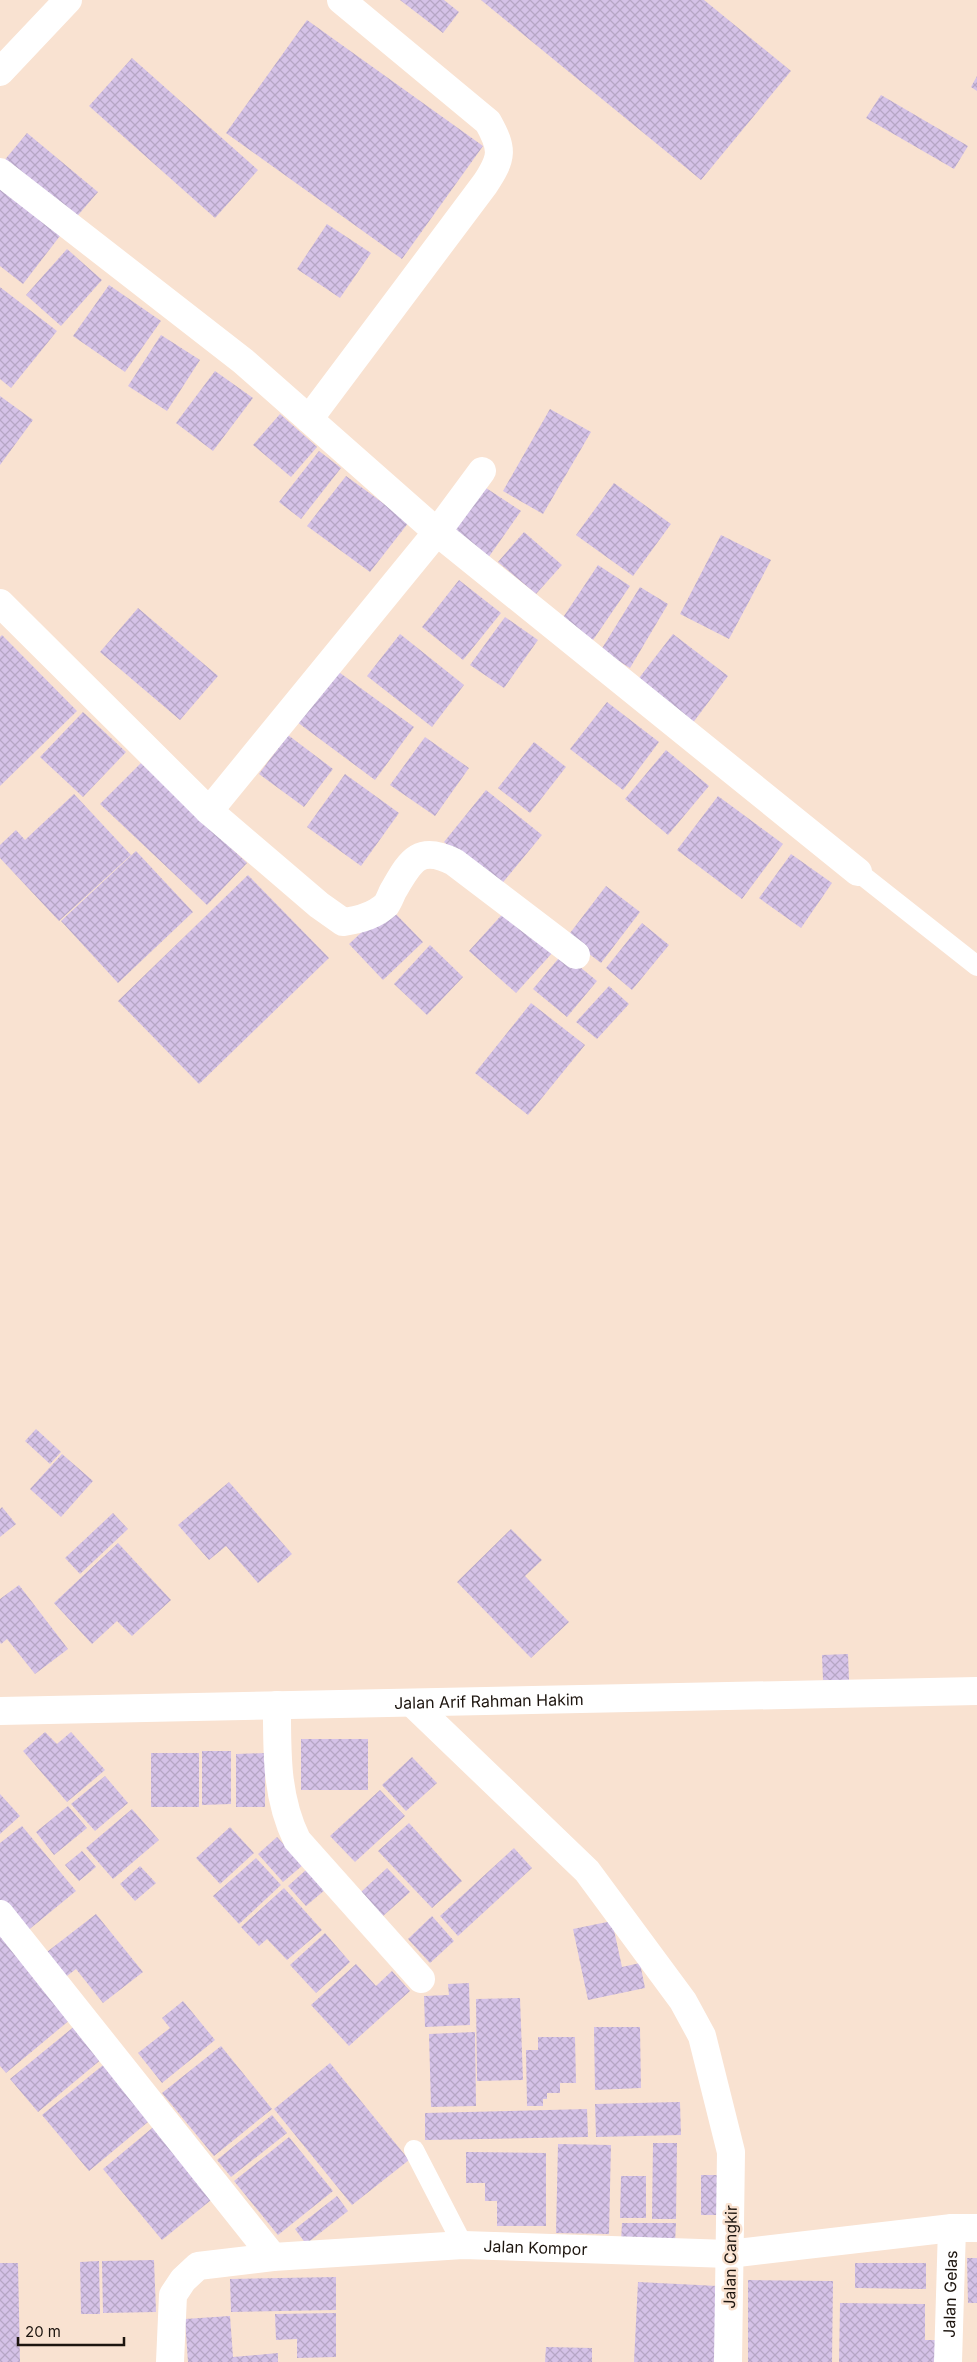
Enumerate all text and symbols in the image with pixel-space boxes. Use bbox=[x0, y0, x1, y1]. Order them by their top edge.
street label: Jalan Arif Rahman Hakim bbox=[394, 1689, 584, 1713]
street label: Jalan Cangkir bbox=[719, 2205, 741, 2309]
street label: Jalan Kompor bbox=[483, 2236, 588, 2259]
street label: Jalan Gelas bbox=[939, 2250, 961, 2338]
scale bar bbox=[18, 2314, 124, 2346]
text: 20 m bbox=[25, 2322, 61, 2341]

